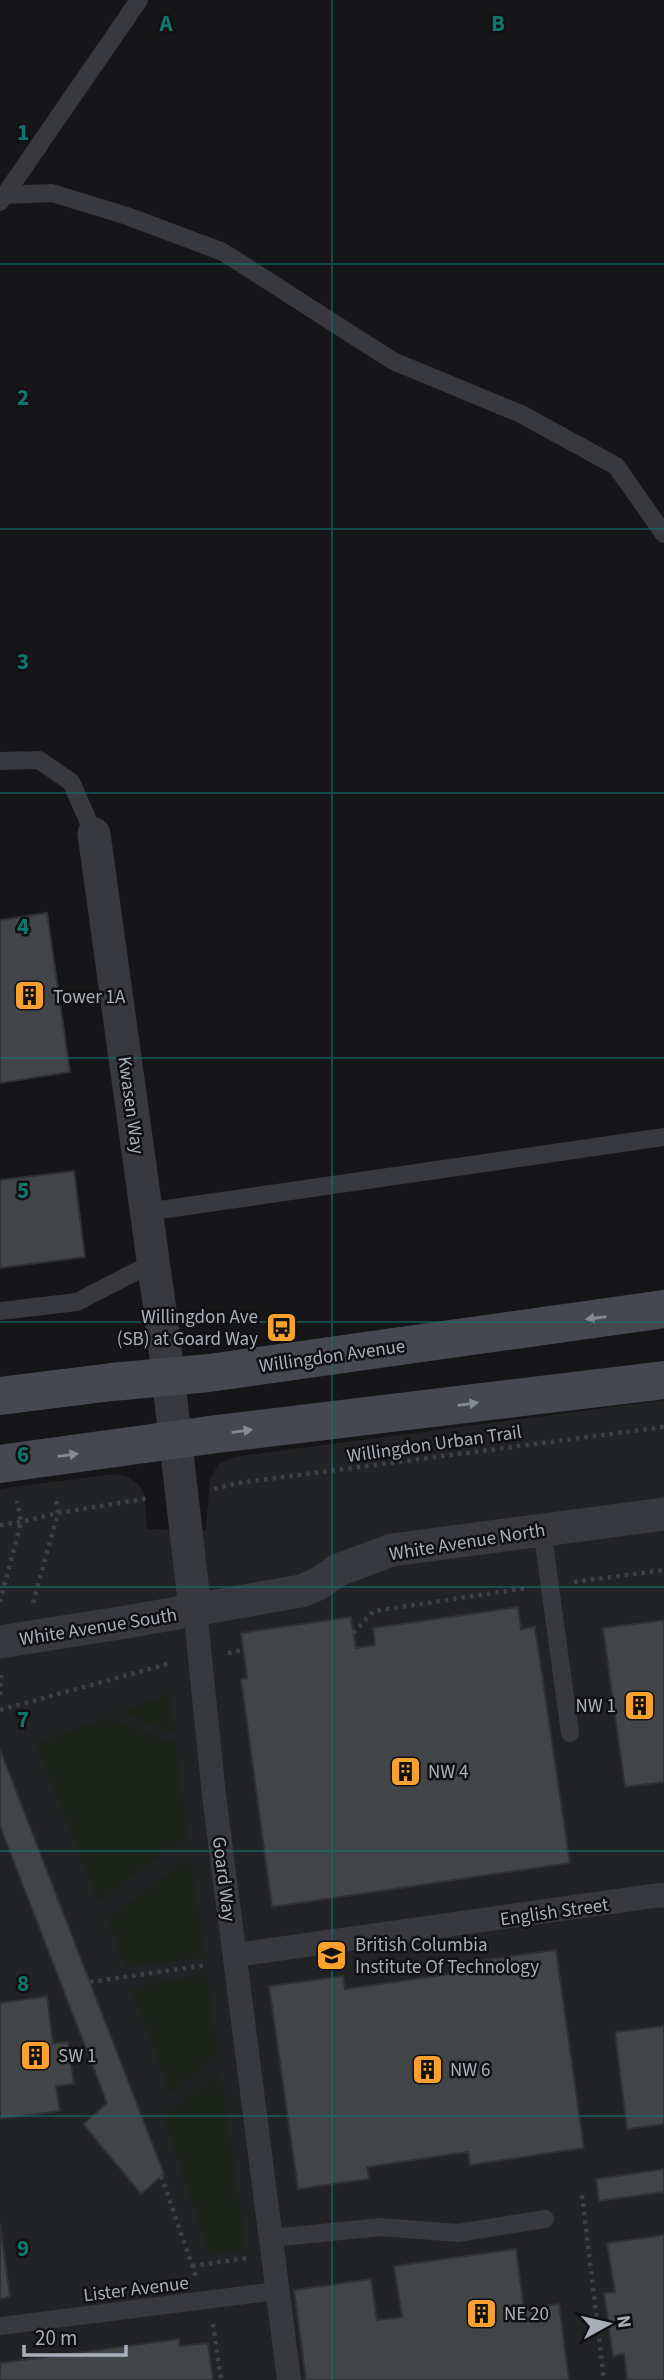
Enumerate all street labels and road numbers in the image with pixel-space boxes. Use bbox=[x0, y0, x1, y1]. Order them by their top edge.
street label: Kwasen Way bbox=[110, 1055, 151, 1156]
street label: Willingdon Avenue bbox=[257, 1333, 407, 1380]
street label: Willingdon Urban Trail bbox=[345, 1419, 523, 1470]
street label: White Avenue North bbox=[387, 1517, 547, 1568]
street label: White Avenue South bbox=[17, 1602, 179, 1653]
street label: Goard Way bbox=[205, 1835, 242, 1923]
street label: English Street bbox=[498, 1891, 611, 1933]
street label: Lister Avenue bbox=[82, 2270, 190, 2309]

